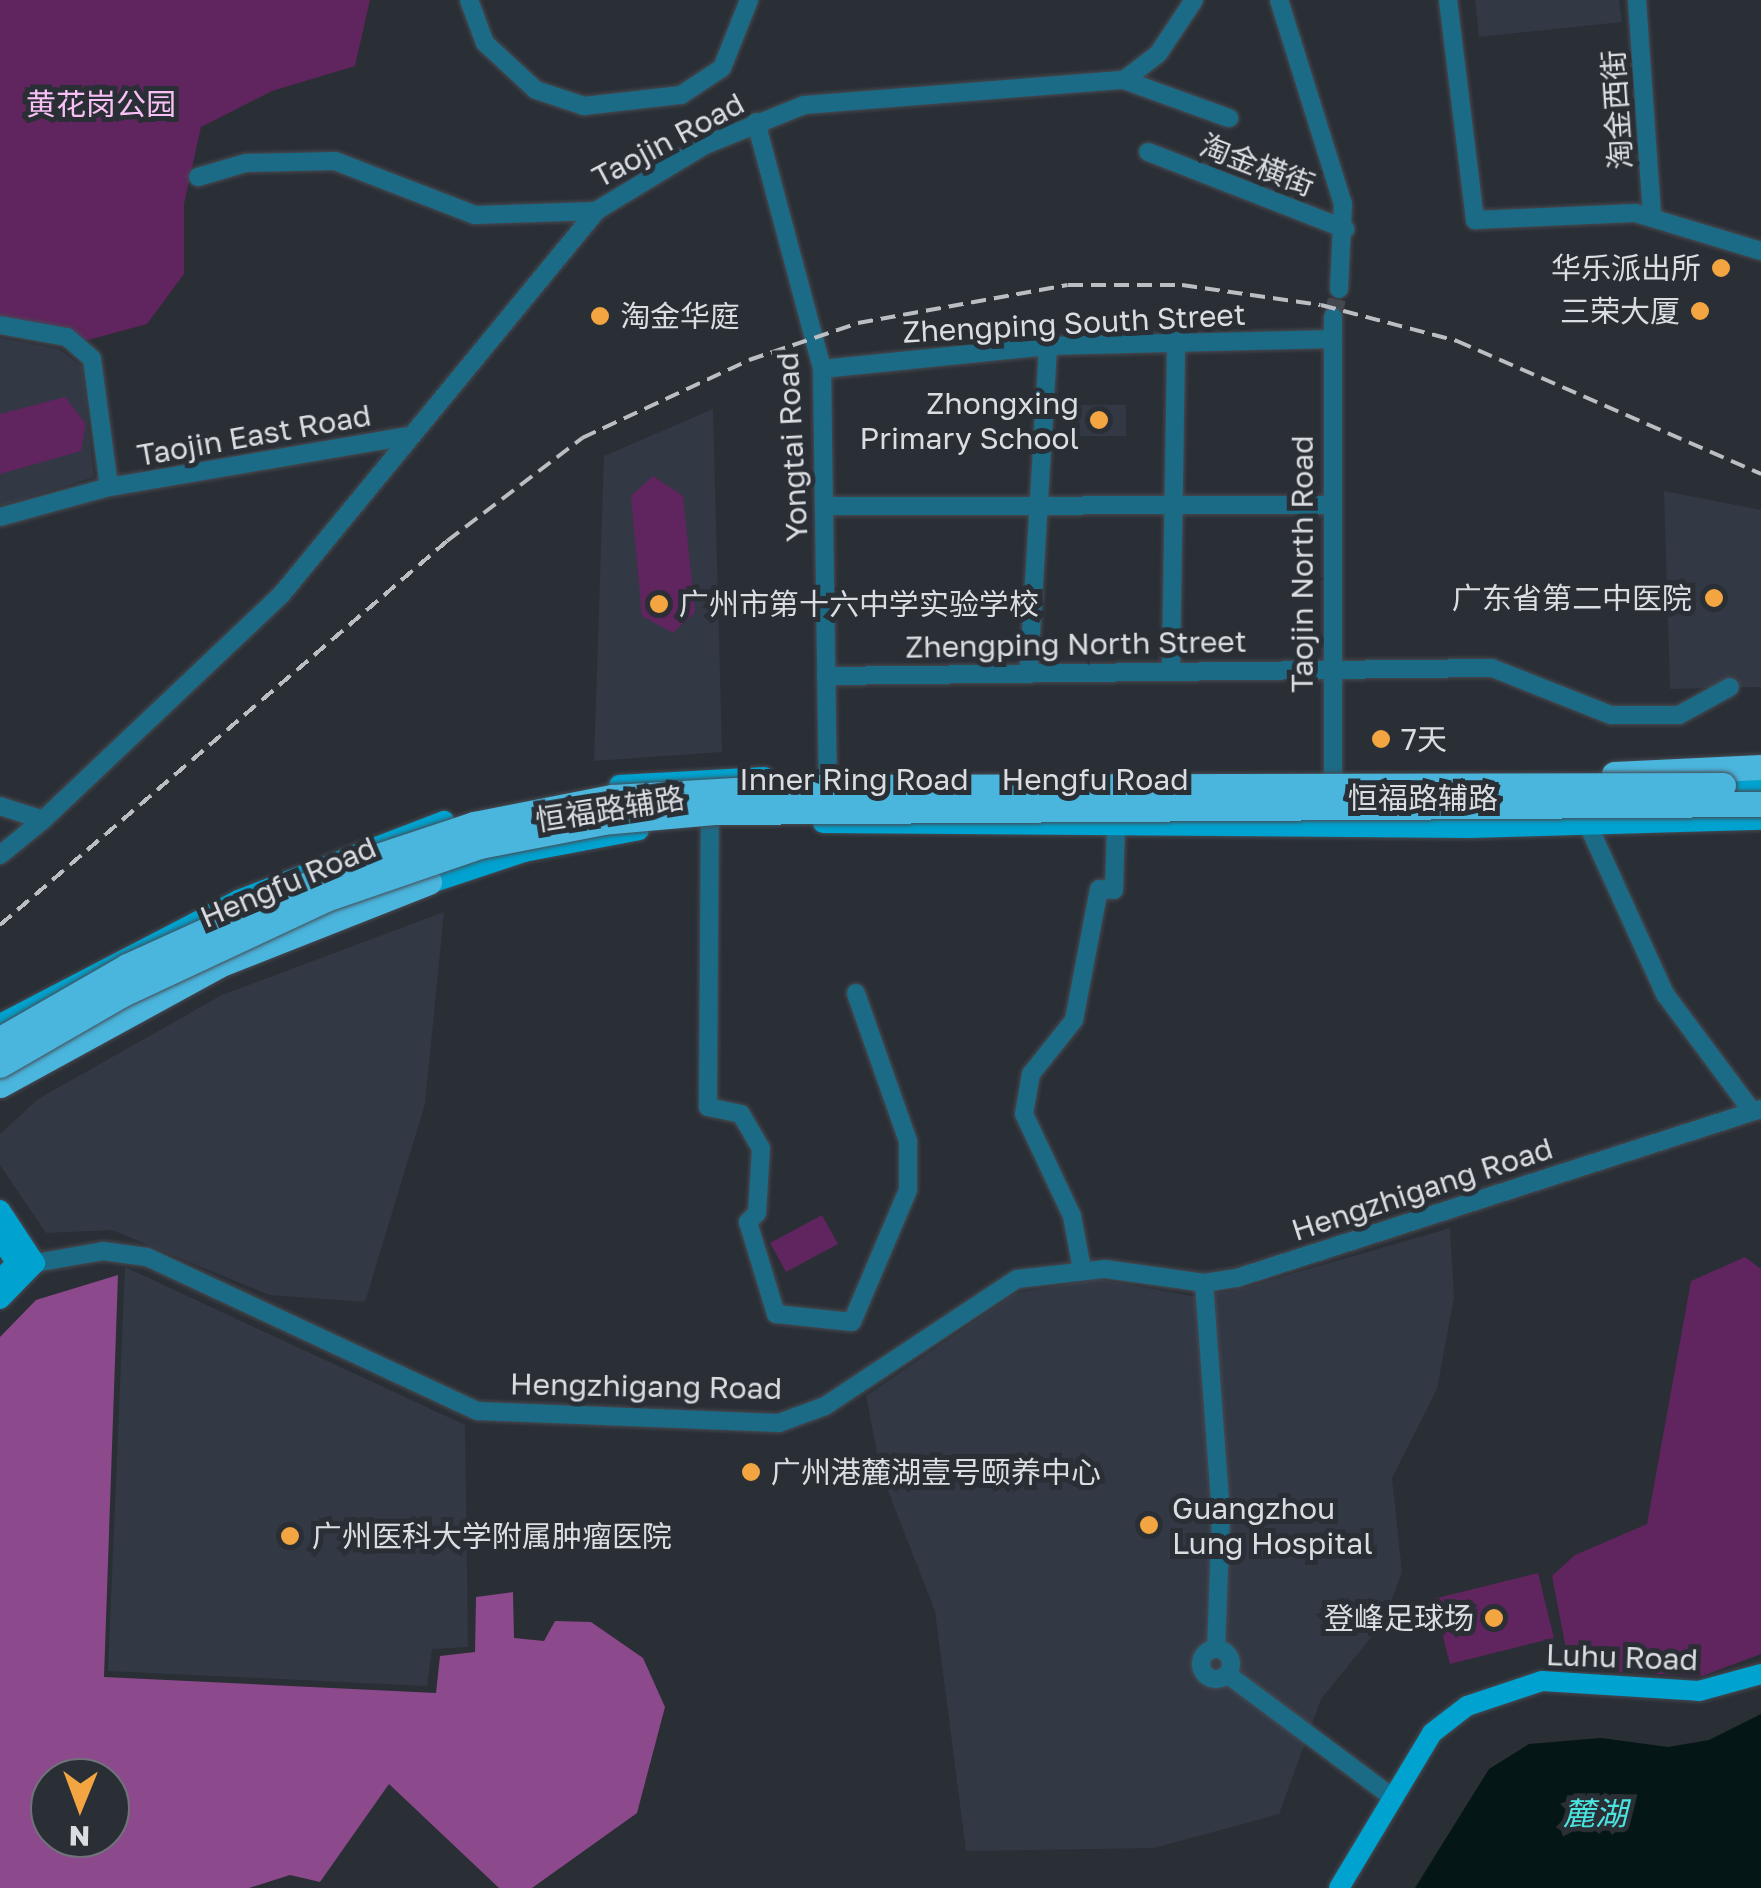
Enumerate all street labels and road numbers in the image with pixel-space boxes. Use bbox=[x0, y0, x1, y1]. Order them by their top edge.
street label: 淘金西街 bbox=[1595, 49, 1639, 171]
street label: Taojin Road bbox=[586, 85, 750, 195]
street label: 淘金横街 bbox=[1195, 127, 1319, 203]
street label: Zhengping South Street bbox=[901, 296, 1247, 350]
street label: Yongtai Road bbox=[769, 351, 815, 543]
street label: Taojin East Road bbox=[134, 397, 374, 473]
street label: Taojin North Road bbox=[1284, 435, 1320, 693]
street label: Zhengping North Street bbox=[905, 623, 1247, 665]
street label: Inner Ring Road bbox=[739, 761, 969, 797]
street label: Hengfu Road bbox=[1001, 761, 1189, 797]
street label: 恒福路辅路 bbox=[533, 779, 687, 839]
street label: 恒福路辅路 bbox=[1348, 780, 1498, 816]
street label: Hengfu Road bbox=[195, 829, 381, 935]
street label: Hengzhigang Road bbox=[1287, 1130, 1557, 1248]
street label: Hengzhigang Road bbox=[510, 1366, 782, 1406]
street label: Luhu Road bbox=[1545, 1636, 1699, 1678]

